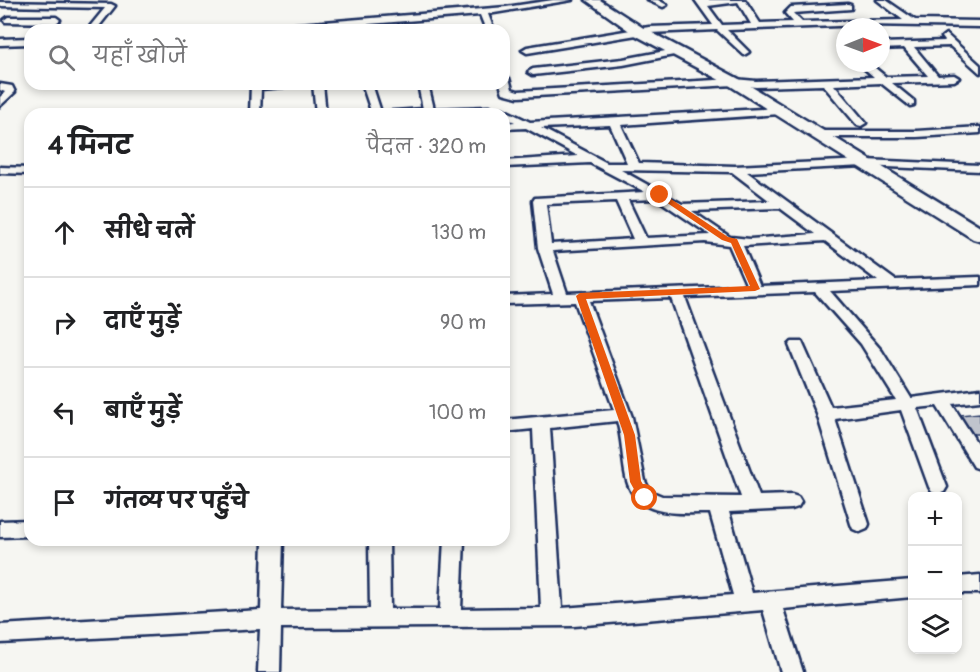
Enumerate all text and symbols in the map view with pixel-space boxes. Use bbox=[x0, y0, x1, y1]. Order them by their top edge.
north arrow bbox=[836, 18, 890, 72]
search box bbox=[24, 24, 510, 90]
icon: search bbox=[45, 41, 78, 74]
text: यहाँ खोजें bbox=[93, 42, 187, 70]
text: 4 मिनट bbox=[48, 130, 132, 162]
text: पैदल · 320 m bbox=[367, 134, 486, 159]
route end bbox=[646, 181, 672, 207]
icon: ahead bbox=[48, 216, 81, 249]
text: सीधे चलें bbox=[105, 217, 194, 245]
text: 130 m bbox=[431, 220, 486, 245]
icon: right bbox=[48, 306, 81, 339]
text: दाएँ मुड़ें bbox=[105, 307, 181, 335]
text: 90 m bbox=[440, 310, 486, 335]
icon: left bbox=[48, 396, 81, 429]
text: बाएँ मुड़ें bbox=[105, 397, 181, 425]
text: 100 m bbox=[429, 400, 486, 425]
route start bbox=[631, 484, 657, 510]
icon: arrive bbox=[48, 486, 81, 519]
text: गंतव्य पर पहुँचे bbox=[105, 487, 248, 515]
map controls bbox=[908, 492, 962, 654]
button: + bbox=[908, 492, 962, 546]
button: − bbox=[908, 546, 962, 600]
button: layers bbox=[908, 600, 962, 654]

